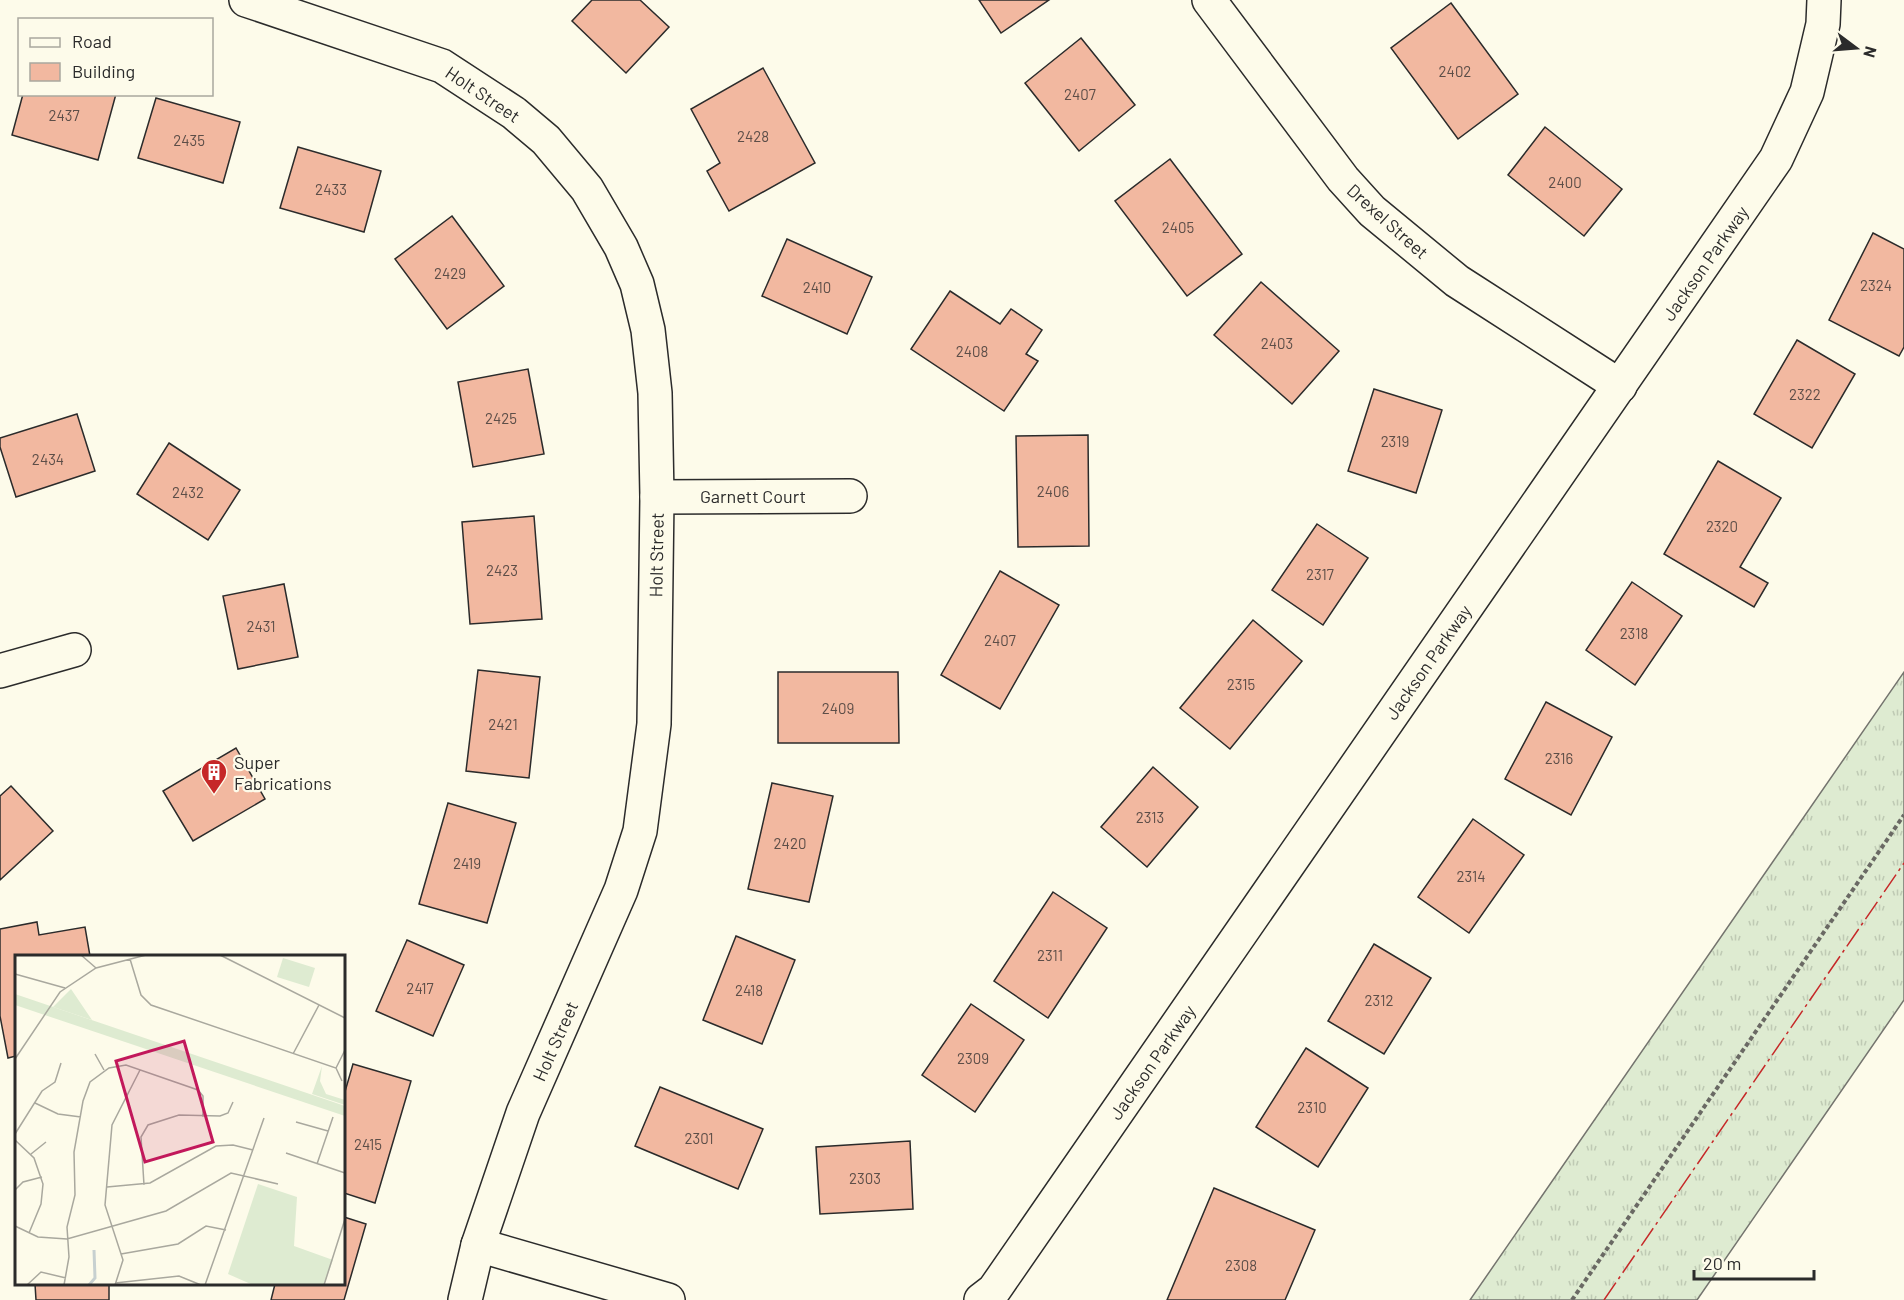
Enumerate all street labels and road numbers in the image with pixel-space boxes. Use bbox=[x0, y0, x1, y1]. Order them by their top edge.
street label: Holt Street bbox=[442, 61, 524, 127]
street label: Drexel Street bbox=[1343, 179, 1433, 263]
street label: Jackson Parkway bbox=[1657, 201, 1753, 325]
street label: Garnett Court bbox=[700, 485, 806, 507]
street label: Holt Street bbox=[644, 512, 668, 598]
street label: Jackson Parkway bbox=[1380, 600, 1476, 724]
street label: Holt Street bbox=[528, 998, 582, 1084]
street label: Jackson Parkway bbox=[1104, 1000, 1200, 1124]

